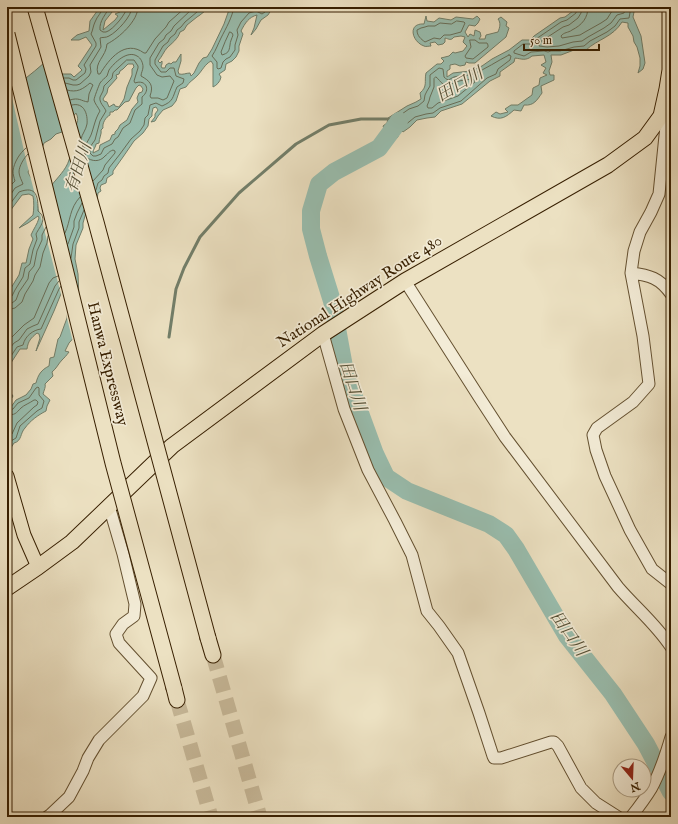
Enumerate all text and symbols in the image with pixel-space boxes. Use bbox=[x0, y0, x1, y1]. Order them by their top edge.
scale bar bbox=[524, 26, 599, 52]
text: 50 m bbox=[530, 33, 552, 48]
water label: 田口川 bbox=[433, 62, 489, 107]
water label: 有田川 bbox=[61, 139, 97, 195]
street label: National Highway Route 480 bbox=[274, 231, 446, 353]
street label: Hanwa Expressway bbox=[82, 300, 132, 428]
water label: 田口川 bbox=[334, 359, 370, 415]
water label: 田口川 bbox=[545, 607, 592, 663]
north arrow bbox=[612, 758, 652, 798]
text: N bbox=[628, 778, 643, 795]

